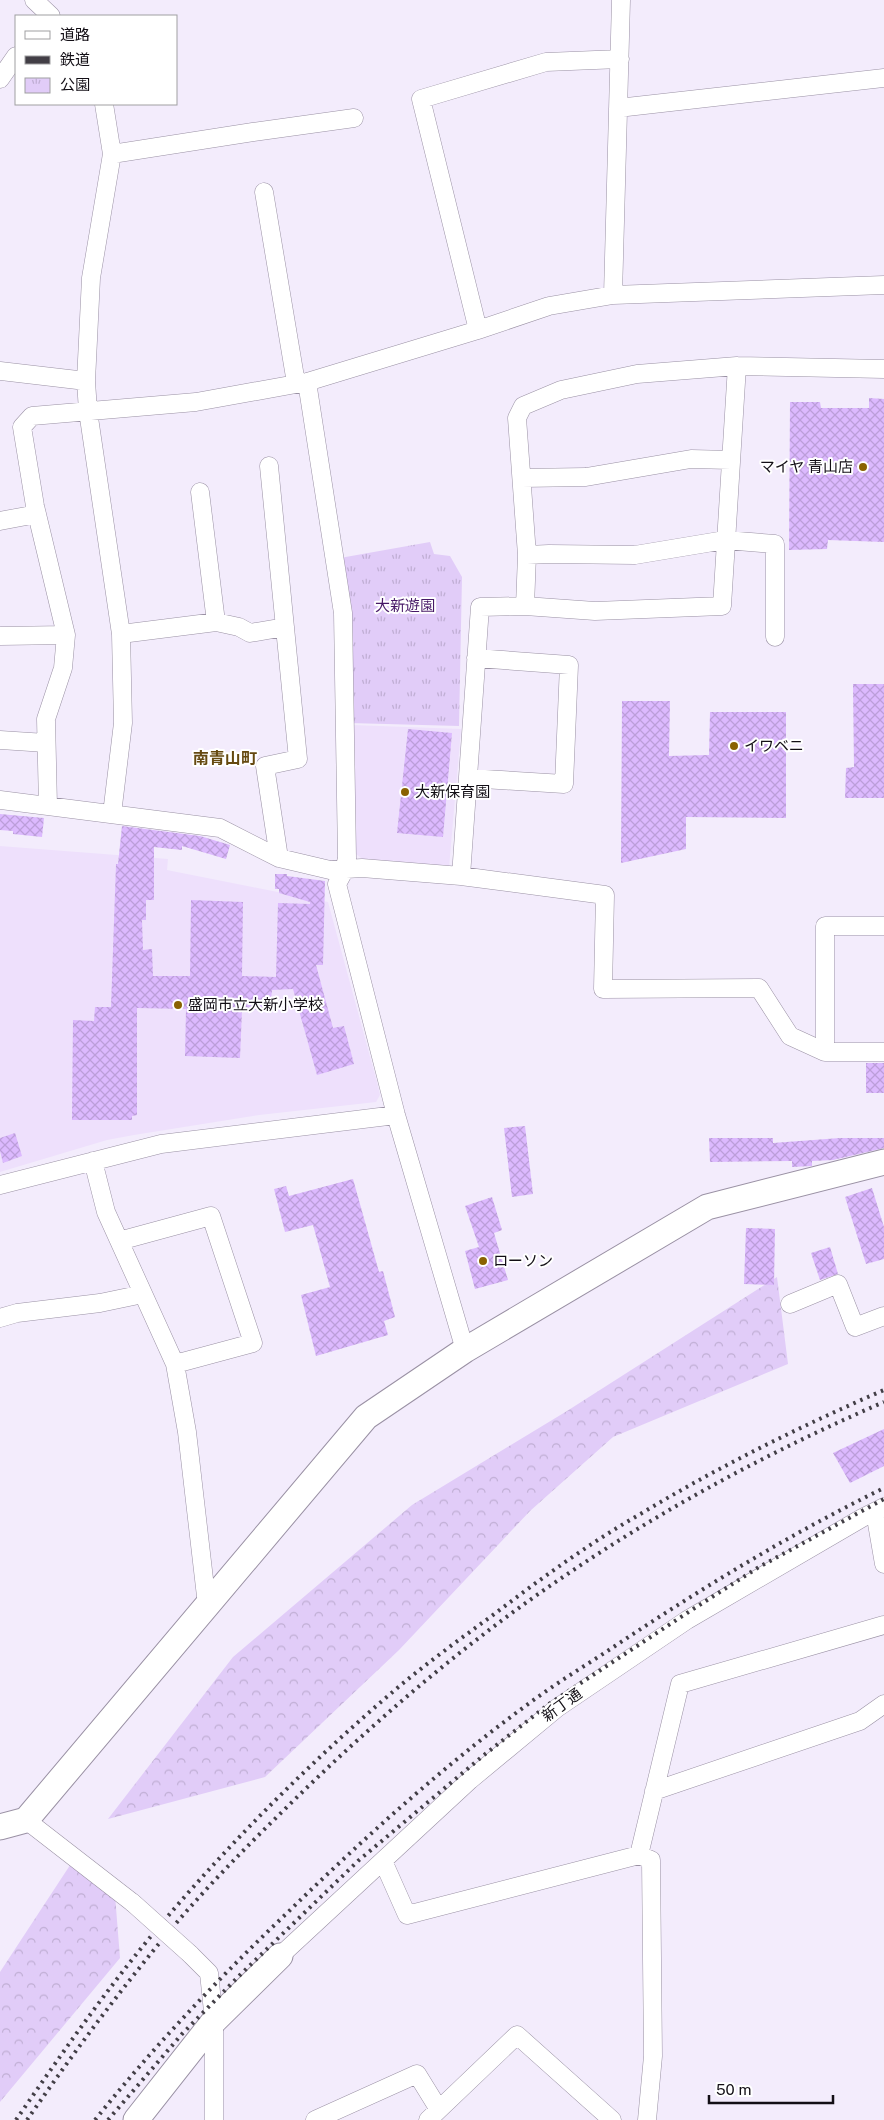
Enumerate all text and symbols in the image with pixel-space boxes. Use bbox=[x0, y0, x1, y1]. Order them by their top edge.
legend bbox=[15, 15, 178, 105]
text: 道路 bbox=[60, 26, 90, 43]
text: 鉄道 bbox=[60, 51, 90, 68]
text: 公園 bbox=[60, 76, 90, 93]
place label: マイヤ 青山店 bbox=[760, 458, 853, 475]
marker: マイヤ 青山店 bbox=[857, 461, 869, 473]
park label: 大新遊園 bbox=[375, 597, 435, 614]
place label: イワベニ bbox=[744, 737, 804, 754]
marker: イワベニ bbox=[728, 740, 740, 752]
district label: 南青山町 bbox=[193, 749, 257, 768]
place label: 大新保育園 bbox=[415, 783, 490, 800]
marker: 大新保育園 bbox=[399, 786, 411, 798]
place label: 盛岡市立大新小学校 bbox=[188, 996, 323, 1013]
marker: 盛岡市立大新小学校 bbox=[172, 999, 184, 1011]
place label: ローソン bbox=[493, 1252, 553, 1269]
marker: ローソン bbox=[477, 1255, 489, 1267]
street label: 新丁通 bbox=[539, 1684, 585, 1725]
scale bar bbox=[709, 2072, 833, 2104]
text: 50 m bbox=[716, 2081, 751, 2098]

